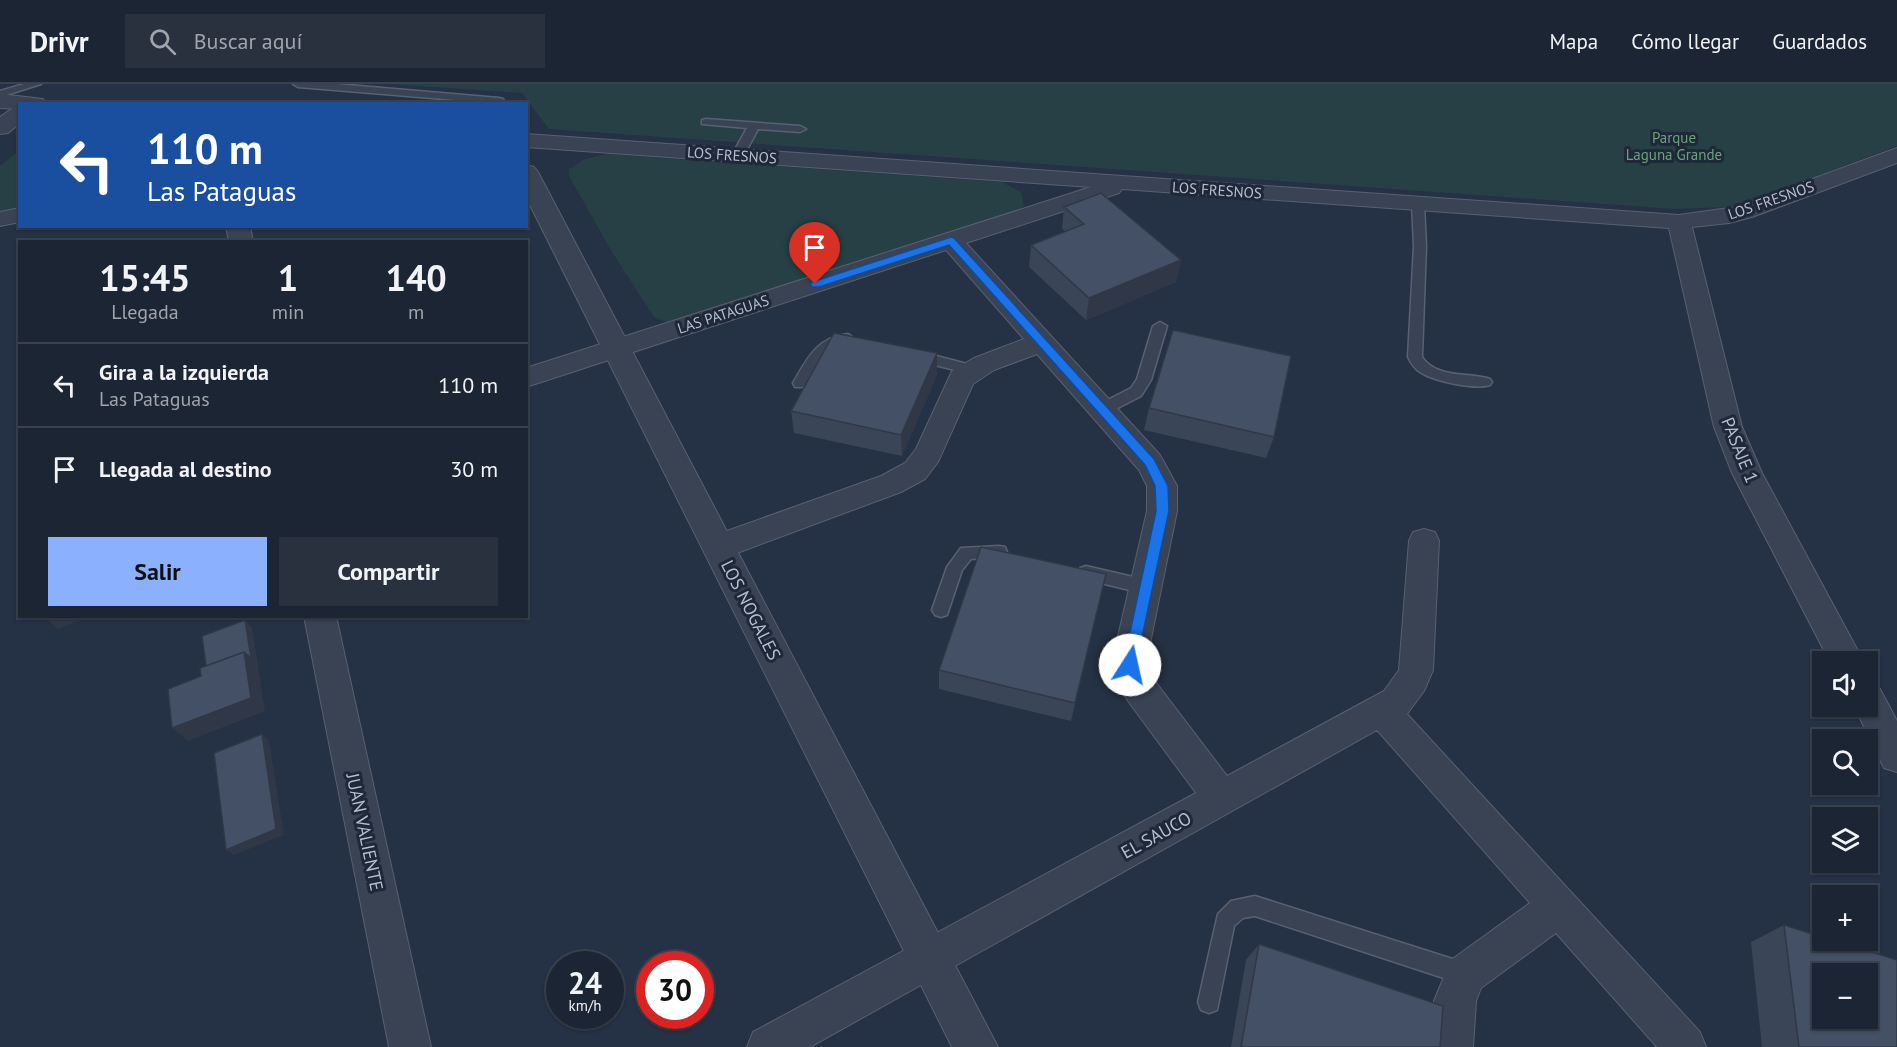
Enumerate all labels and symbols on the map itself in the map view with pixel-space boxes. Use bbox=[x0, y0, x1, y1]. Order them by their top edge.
park label: Parque Laguna Grande bbox=[1626, 128, 1722, 164]
street label: LOS FRESNOS bbox=[686, 142, 778, 168]
street label: LOS FRESNOS bbox=[1725, 176, 1817, 224]
street label: LOS FRESNOS bbox=[1171, 177, 1263, 203]
pin bbox=[789, 222, 840, 284]
street label: LAS PATAGUAS bbox=[675, 290, 771, 338]
street label: PASAJE 1 bbox=[1716, 414, 1764, 486]
street label: LOS NOGALES bbox=[716, 556, 786, 664]
position arrow bbox=[1098, 633, 1162, 697]
street label: JUAN VALIENTE bbox=[341, 770, 389, 893]
street label: EL SAUCO bbox=[1117, 806, 1195, 864]
speed limit sign: 30 bbox=[636, 951, 714, 1029]

